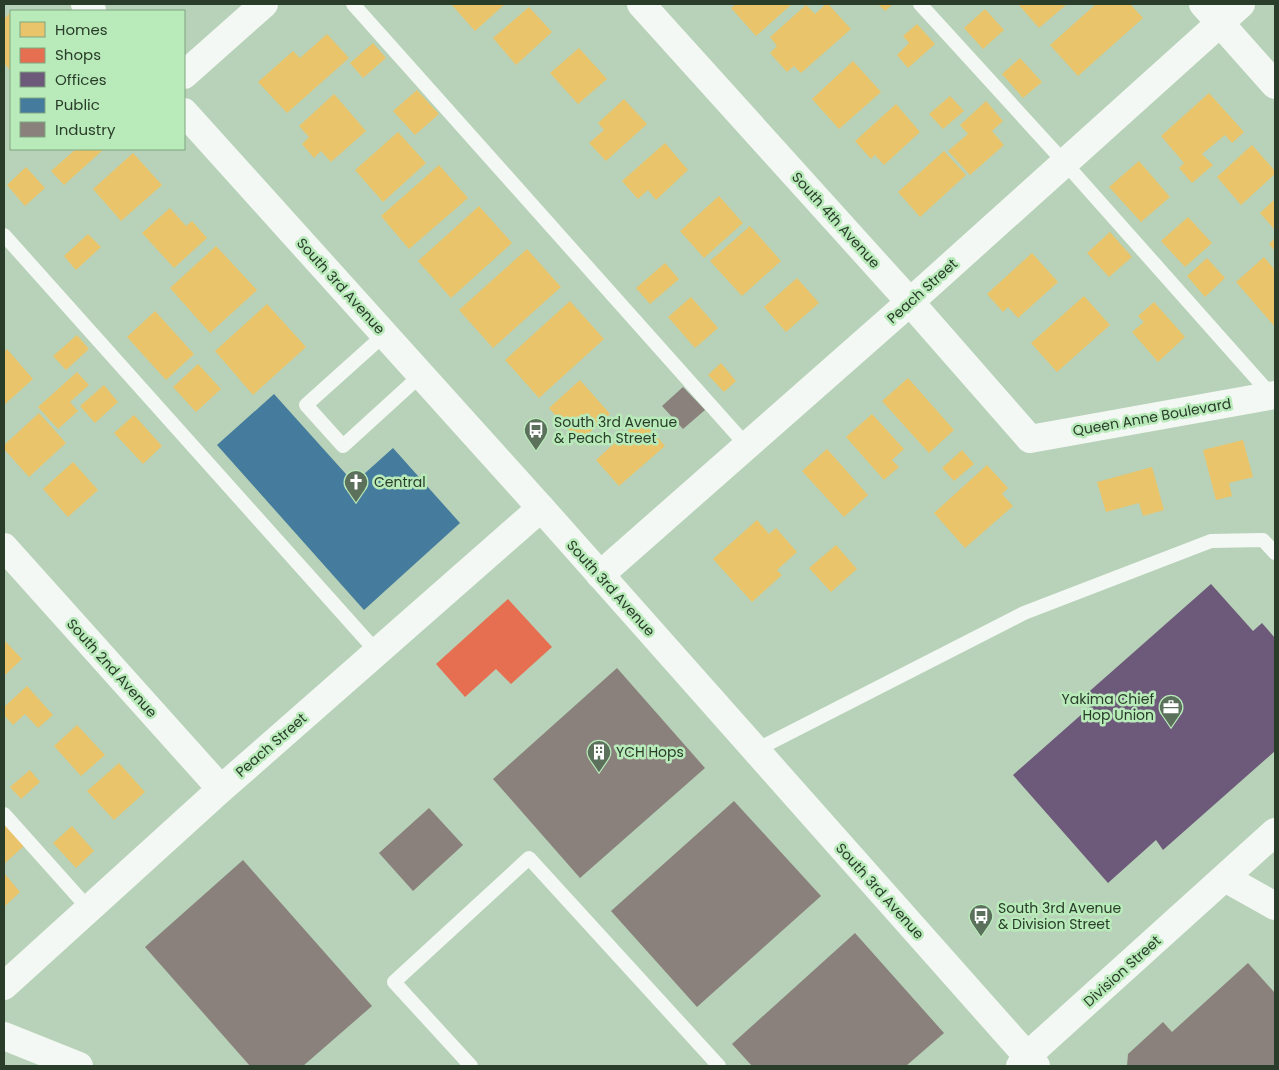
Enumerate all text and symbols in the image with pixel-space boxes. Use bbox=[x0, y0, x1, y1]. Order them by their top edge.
legend bbox=[10, 10, 185, 150]
text: Homes bbox=[55, 19, 108, 40]
text: Shops bbox=[55, 44, 101, 65]
text: Offices bbox=[55, 69, 107, 90]
text: Public bbox=[55, 94, 100, 115]
text: Industry bbox=[55, 119, 116, 140]
street label: South 4th Avenue bbox=[787, 168, 885, 273]
street label: South 3rd Avenue bbox=[292, 234, 390, 339]
street label: Peach Street bbox=[882, 254, 962, 328]
street label: Queen Anne Boulevard bbox=[1071, 393, 1233, 441]
place label: South 3rd Avenue & Peach Street bbox=[554, 412, 677, 448]
bus stop icon: South 3rd Avenue & Peach Street bbox=[523, 417, 549, 451]
church icon: Central bbox=[343, 469, 369, 503]
place label: Central bbox=[374, 472, 426, 492]
street label: South 3rd Avenue bbox=[562, 536, 660, 641]
street label: South 2nd Avenue bbox=[62, 614, 162, 722]
place label: Yakima Chief Hop Union bbox=[1062, 689, 1154, 725]
office icon: Yakima Chief Hop Union bbox=[1158, 694, 1184, 728]
street label: Peach Street bbox=[231, 708, 311, 782]
building icon: YCH Hops bbox=[586, 739, 612, 773]
place label: YCH Hops bbox=[616, 742, 684, 762]
street label: South 3rd Avenue bbox=[831, 839, 929, 944]
place label: South 3rd Avenue & Division Street bbox=[998, 898, 1121, 934]
bus stop icon: South 3rd Avenue & Division Street bbox=[968, 903, 994, 937]
street label: Division Street bbox=[1079, 931, 1165, 1011]

